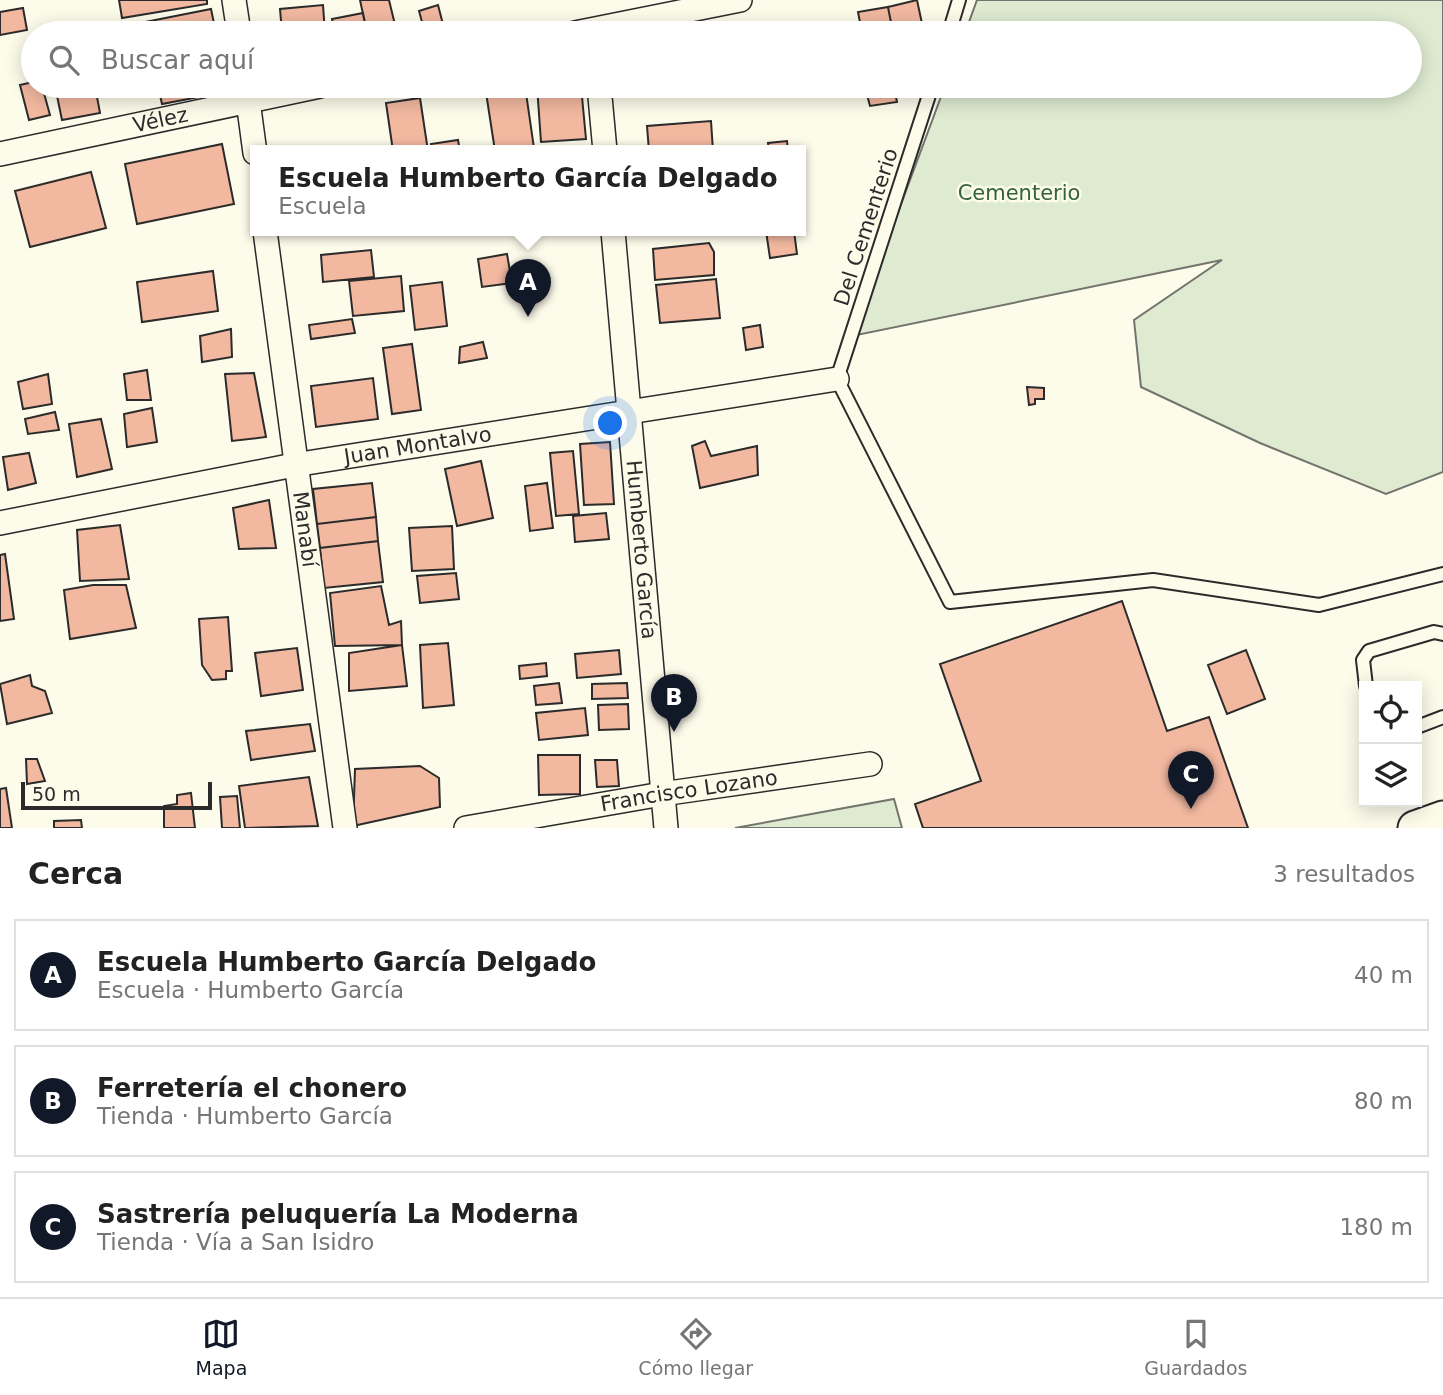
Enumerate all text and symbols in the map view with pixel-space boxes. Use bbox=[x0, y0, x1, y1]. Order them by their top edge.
search box bbox=[21, 21, 1422, 98]
icon: search bbox=[45, 41, 83, 79]
text: Buscar aquí bbox=[101, 45, 254, 75]
street label: Vélez bbox=[131, 102, 190, 137]
popup bbox=[250, 145, 806, 236]
street label: Del Cementerio bbox=[829, 145, 903, 309]
text: Escuela Humberto García Delgado bbox=[278, 163, 778, 193]
park label: Cementerio bbox=[958, 181, 1080, 205]
text: Escuela bbox=[278, 193, 367, 219]
pin: A bbox=[505, 259, 551, 317]
your location bbox=[593, 406, 627, 440]
street label: Juan Montalvo bbox=[340, 422, 493, 469]
street label: Humberto García bbox=[621, 459, 661, 640]
street label: Manabí bbox=[288, 490, 322, 570]
pin: B bbox=[651, 674, 697, 732]
map controls bbox=[1359, 681, 1422, 807]
button: locate bbox=[1359, 681, 1422, 744]
button: layers bbox=[1359, 744, 1422, 807]
pin: C bbox=[1168, 751, 1214, 809]
street label: Francisco Lozano bbox=[598, 765, 779, 817]
scale bar bbox=[21, 779, 212, 811]
text: 50 m bbox=[32, 783, 81, 805]
text: Cerca bbox=[28, 856, 123, 891]
text: 3 resultados bbox=[1273, 861, 1415, 887]
text: Escuela Humberto García Delgado bbox=[97, 947, 596, 977]
text: A bbox=[44, 962, 62, 988]
text: 40 m bbox=[1354, 962, 1413, 988]
text: Escuela · Humberto García bbox=[97, 977, 404, 1003]
text: Ferretería el chonero bbox=[97, 1073, 407, 1103]
text: B bbox=[44, 1088, 62, 1114]
text: 80 m bbox=[1354, 1088, 1413, 1114]
text: Tienda · Humberto García bbox=[97, 1103, 393, 1129]
text: Sastrería peluquería La Moderna bbox=[97, 1199, 579, 1229]
text: C bbox=[45, 1214, 61, 1240]
text: 180 m bbox=[1339, 1214, 1413, 1240]
text: Tienda · Vía a San Isidro bbox=[97, 1229, 374, 1255]
tab: Mapa bbox=[196, 1315, 247, 1379]
tab: Cómo llegar bbox=[638, 1315, 753, 1379]
tab: Guardados bbox=[1144, 1315, 1247, 1379]

